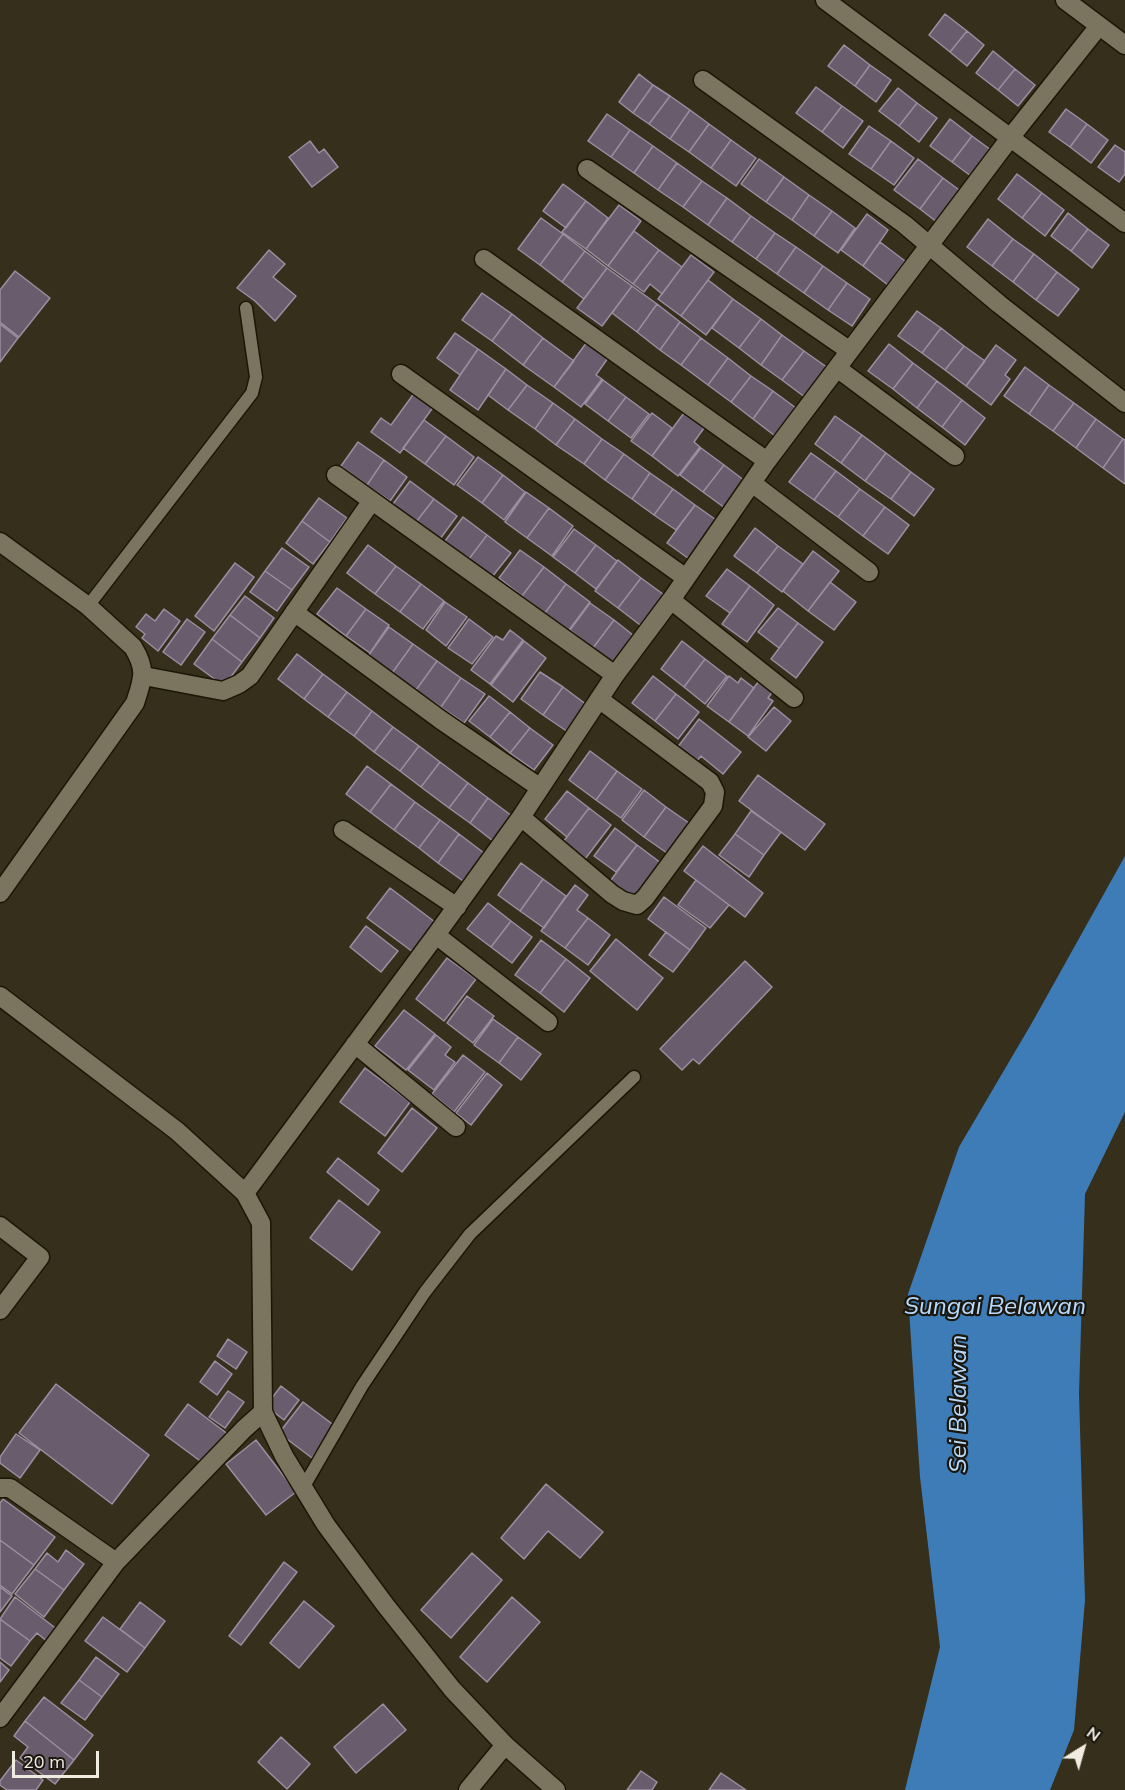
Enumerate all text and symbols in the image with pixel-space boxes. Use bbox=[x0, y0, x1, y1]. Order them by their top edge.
water label: Sungai Belawan bbox=[904, 1293, 1086, 1321]
water label: Sei Belawan bbox=[945, 1335, 973, 1473]
north arrow bbox=[1053, 1718, 1113, 1778]
text: N bbox=[1083, 1722, 1105, 1745]
scale bar bbox=[15, 1739, 102, 1777]
text: 20 m bbox=[23, 1750, 65, 1773]

